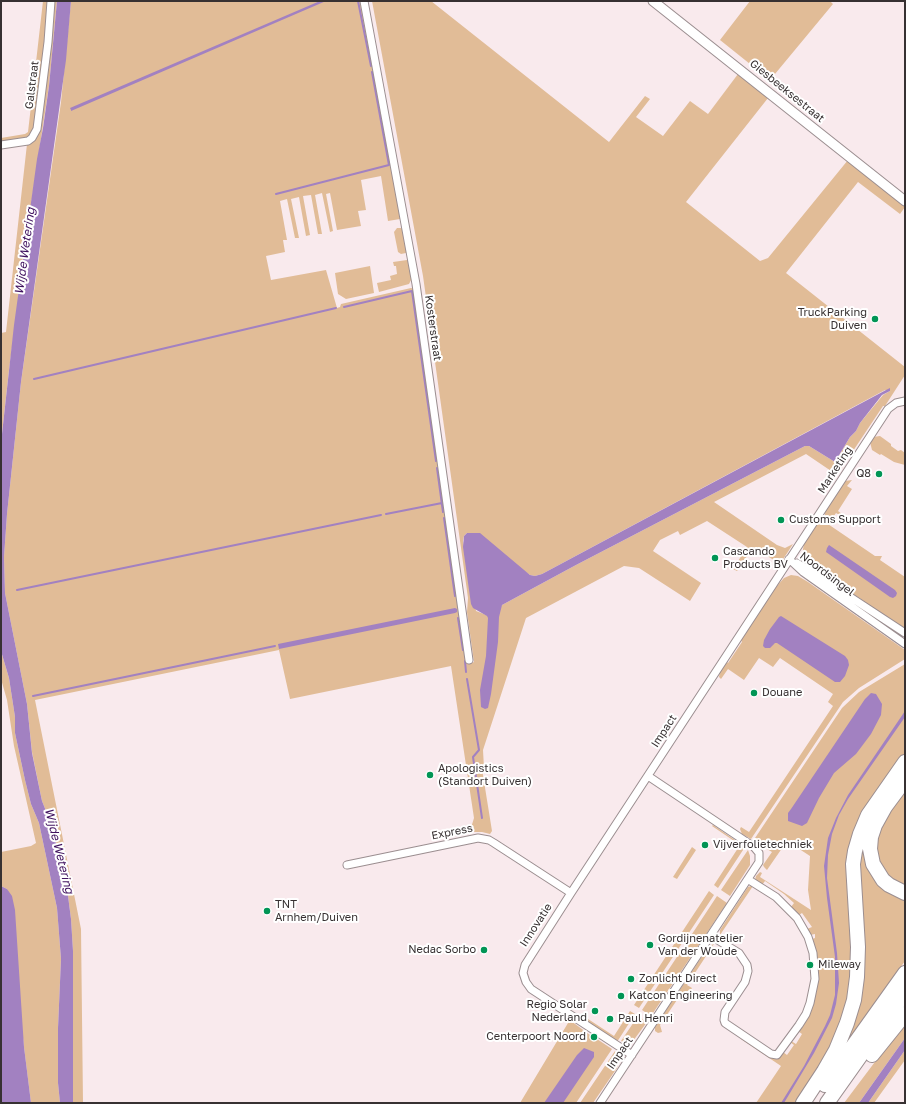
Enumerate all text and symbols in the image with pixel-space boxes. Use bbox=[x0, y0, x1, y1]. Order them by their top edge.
street label: Giesbeeksestraat bbox=[747, 57, 827, 125]
street label: Galstraat bbox=[22, 60, 42, 110]
water label: Wijde Wetering bbox=[12, 207, 38, 295]
street label: Kosterstraat bbox=[422, 294, 444, 362]
place label: TruckParking Duiven bbox=[798, 306, 867, 332]
marker: TruckParking Duiven bbox=[870, 314, 880, 324]
street label: Marketing bbox=[815, 444, 855, 496]
place label: Q8 bbox=[856, 467, 871, 481]
marker: Q8 bbox=[874, 469, 884, 479]
place label: Customs Support bbox=[789, 513, 881, 527]
marker: Customs Support bbox=[776, 515, 786, 525]
place label: Cascando Products BV bbox=[723, 545, 788, 571]
street label: Noordsingel bbox=[797, 549, 857, 599]
marker: Cascando Products BV bbox=[710, 553, 720, 563]
place label: Douane bbox=[762, 686, 802, 700]
marker: Douane bbox=[749, 688, 759, 698]
street label: Impact bbox=[649, 712, 679, 750]
place label: Apologistics (Standort Duiven) bbox=[438, 762, 532, 788]
marker: Apologistics (Standort Duiven) bbox=[425, 770, 435, 780]
water label: Wijde Wetering bbox=[41, 807, 77, 895]
street label: Express bbox=[430, 822, 474, 842]
place label: Vijverfolietechniek bbox=[713, 838, 812, 852]
marker: Vijverfolietechniek bbox=[700, 840, 710, 850]
place label: TNT Arnhem/Duiven bbox=[275, 898, 358, 924]
street label: Innovatie bbox=[517, 901, 555, 949]
marker: TNT Arnhem/Duiven bbox=[262, 906, 272, 916]
place label: Gordijnenatelier Van der Woude bbox=[658, 932, 743, 958]
marker: Gordijnenatelier Van der Woude bbox=[645, 940, 655, 950]
place label: Nedac Sorbo bbox=[408, 943, 476, 957]
marker: Nedac Sorbo bbox=[479, 945, 489, 955]
place label: Mileway bbox=[818, 958, 861, 972]
marker: Mileway bbox=[805, 960, 815, 970]
place label: Zonlicht Direct bbox=[639, 972, 717, 986]
marker: Zonlicht Direct bbox=[626, 974, 636, 984]
place label: Katcon Engineering bbox=[629, 989, 733, 1003]
marker: Katcon Engineering bbox=[616, 991, 626, 1001]
place label: Regio Solar Nederland bbox=[527, 998, 587, 1024]
marker: Regio Solar Nederland bbox=[590, 1006, 600, 1016]
place label: Paul Henri bbox=[618, 1012, 673, 1026]
marker: Paul Henri bbox=[605, 1014, 615, 1024]
place label: Centerpoort Noord bbox=[486, 1030, 586, 1044]
marker: Centerpoort Noord bbox=[589, 1032, 599, 1042]
street label: Impact bbox=[604, 1034, 636, 1072]

